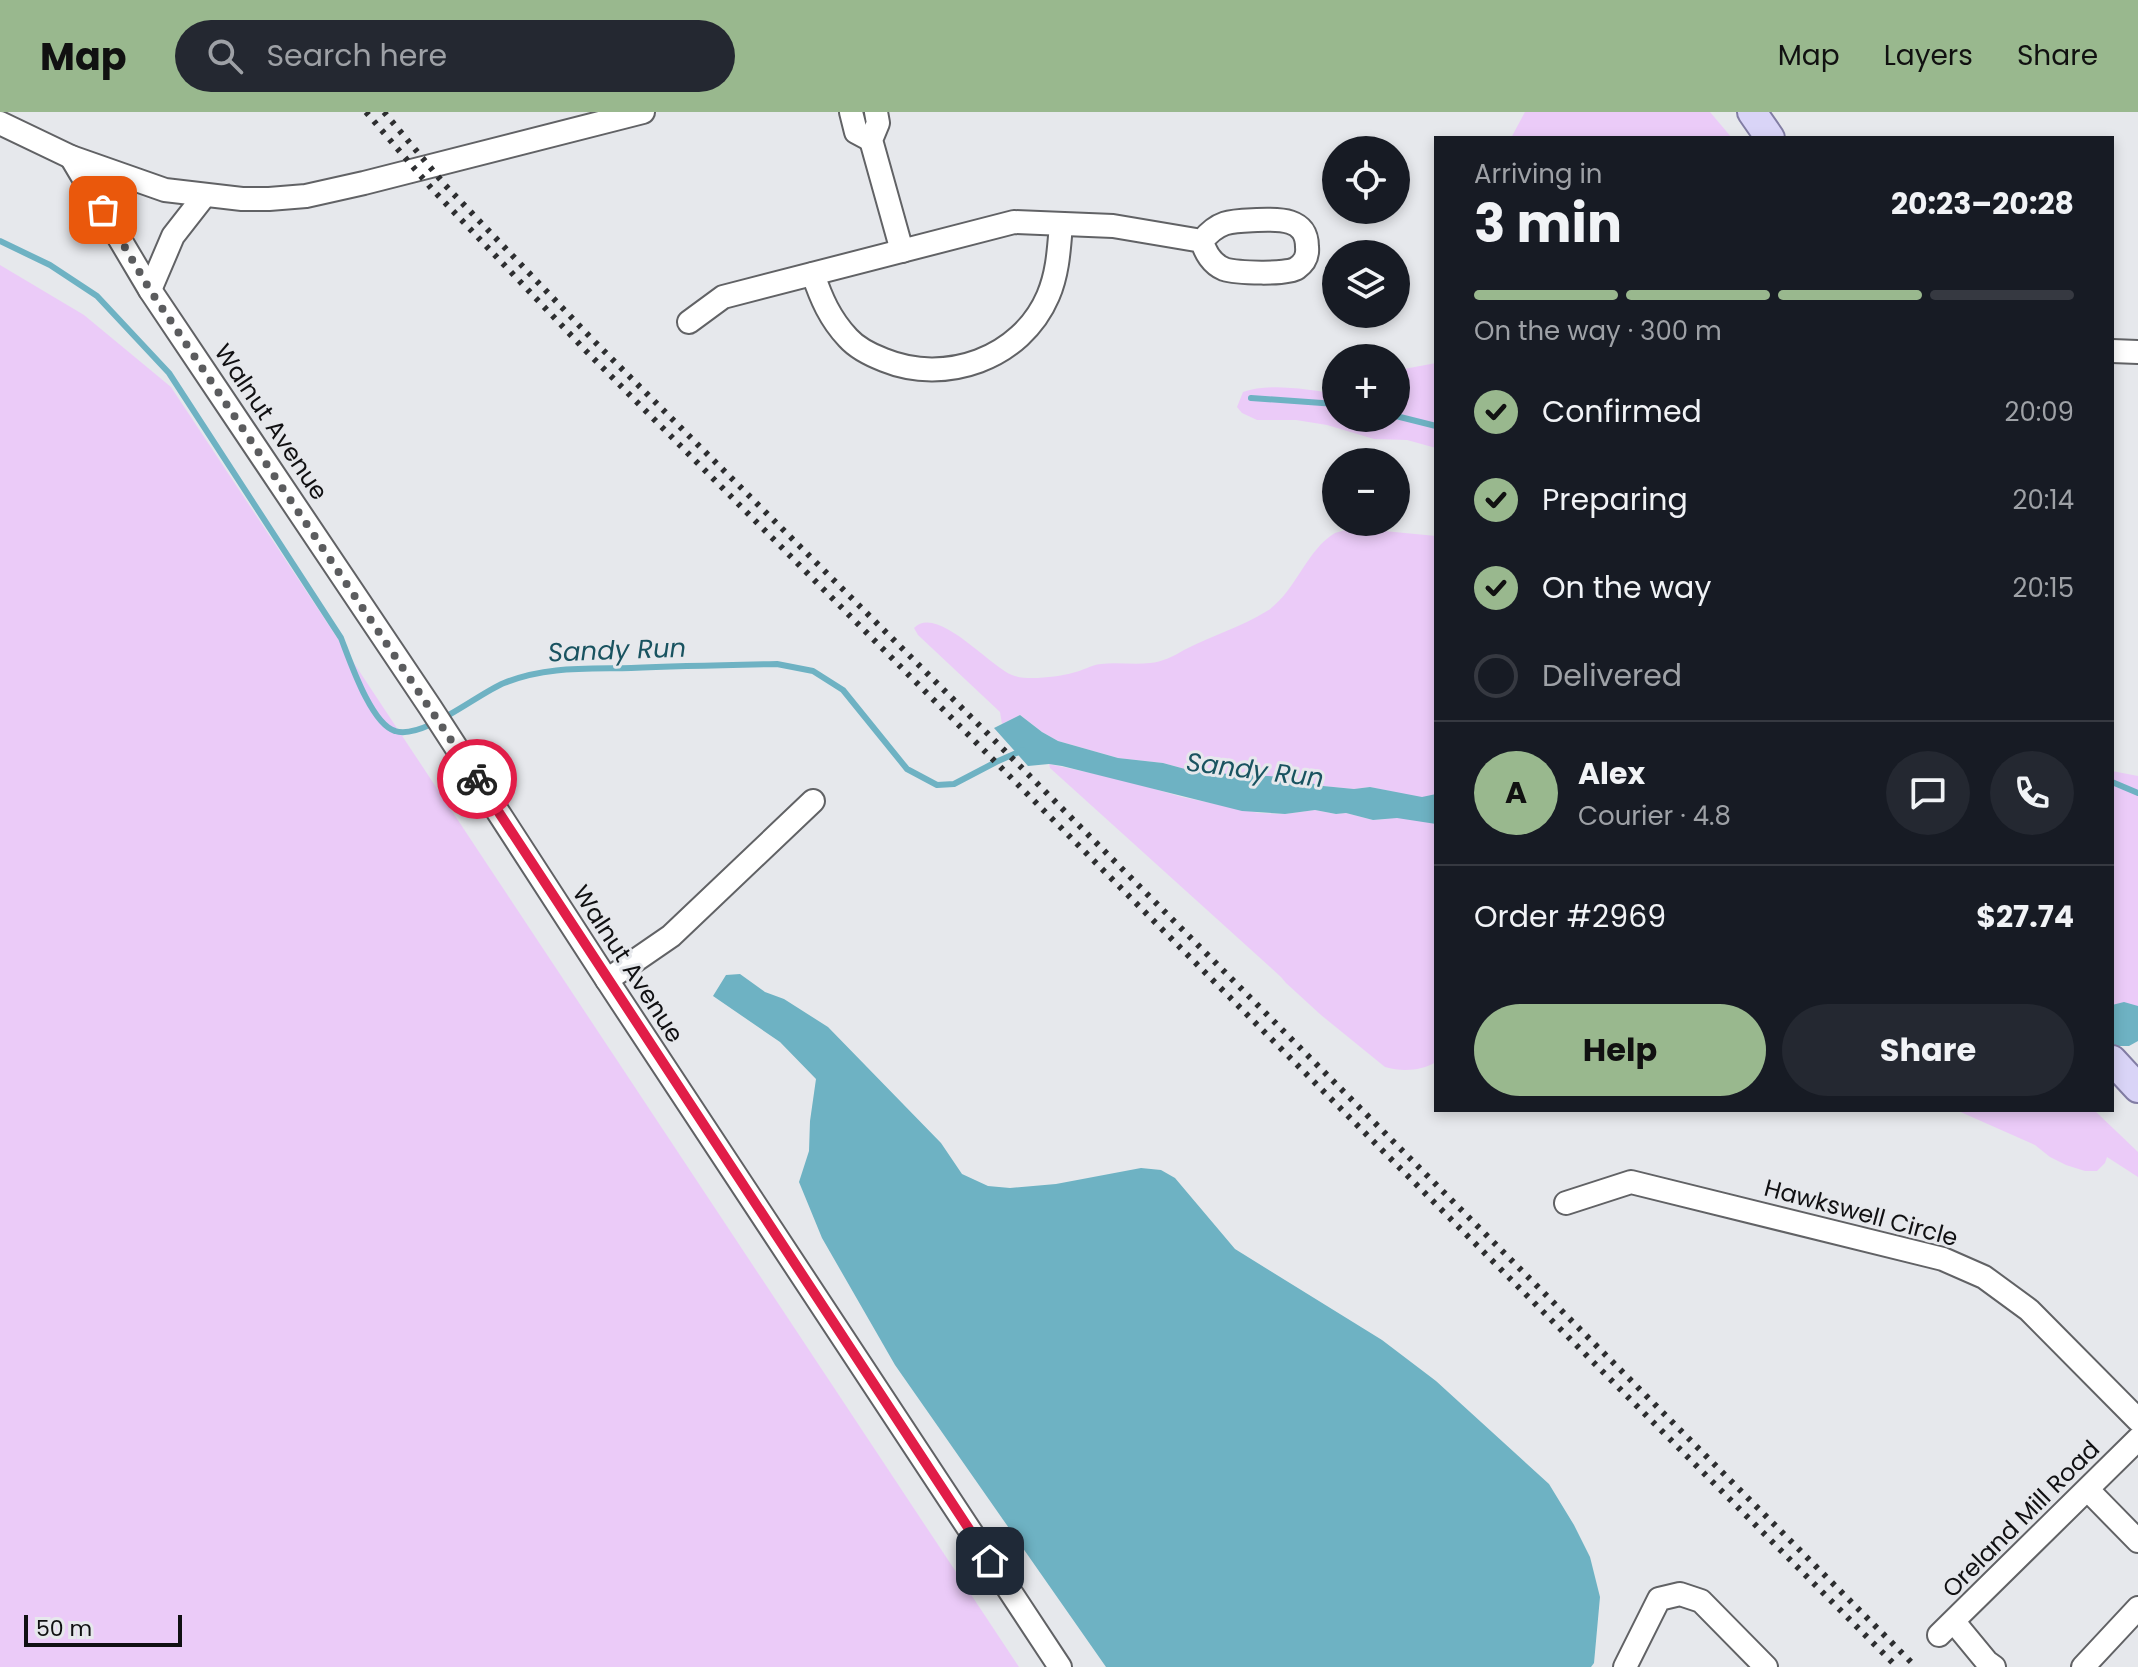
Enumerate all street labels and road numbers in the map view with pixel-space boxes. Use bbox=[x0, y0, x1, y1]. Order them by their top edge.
street label: Walnut Avenue bbox=[207, 337, 336, 506]
street label: Walnut Avenue bbox=[565, 879, 692, 1049]
street label: Hawkswell Circle bbox=[1761, 1171, 1961, 1254]
street label: Oreland Mill Road bbox=[1935, 1433, 2107, 1605]

